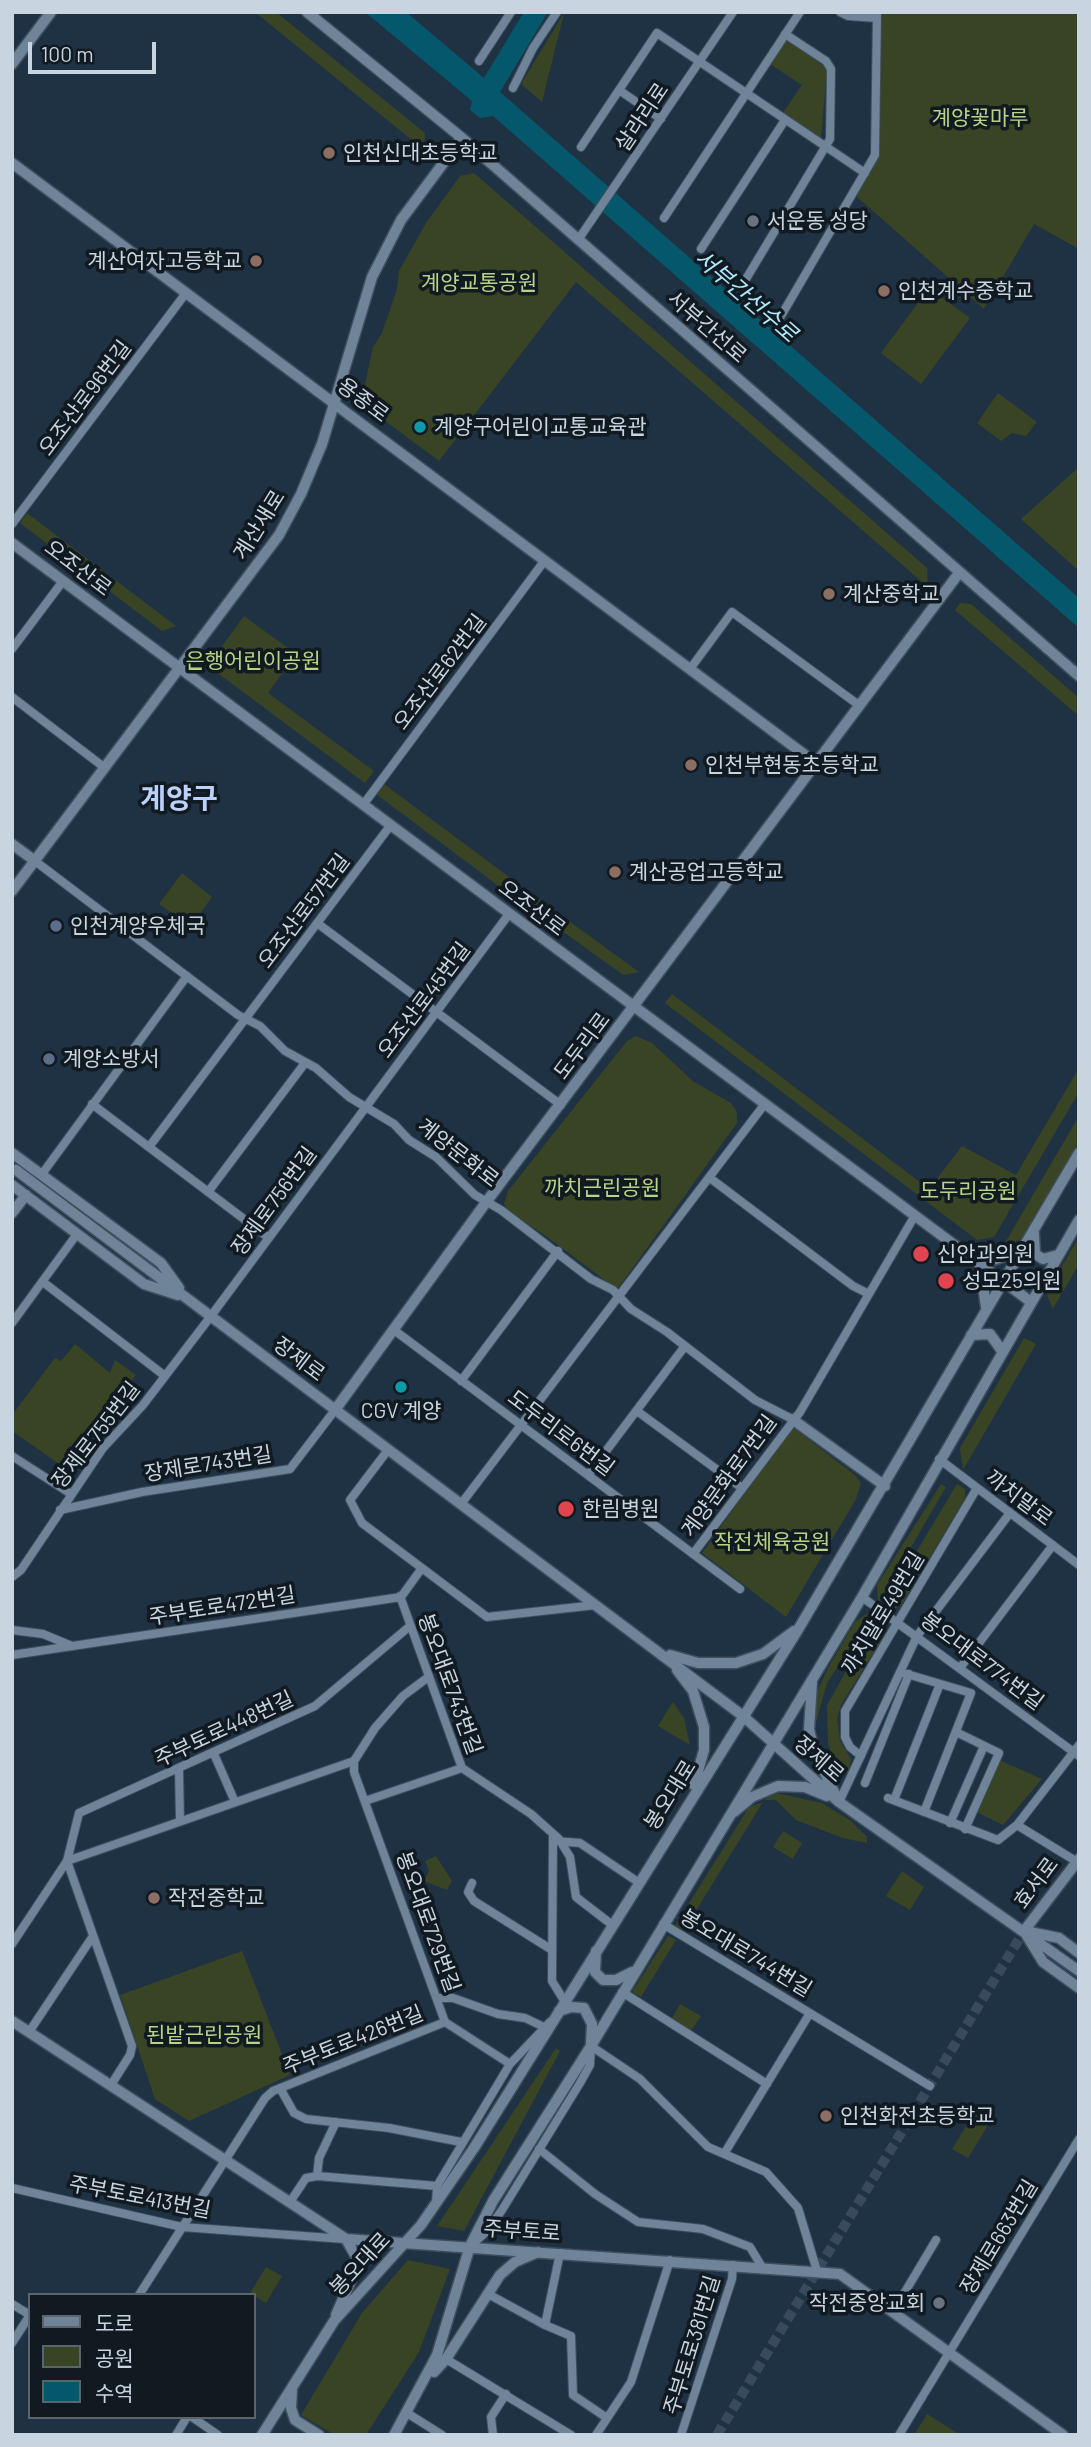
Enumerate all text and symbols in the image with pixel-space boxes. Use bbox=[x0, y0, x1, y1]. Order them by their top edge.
scale bar bbox=[32, 28, 159, 72]
text: 100 m bbox=[41, 41, 94, 66]
street label: 살라리로 bbox=[610, 78, 674, 156]
park label: 계양꽃마루 bbox=[932, 105, 1028, 131]
place label: 인천신대초등학교 bbox=[343, 140, 498, 166]
marker: 인천신대초등학교 bbox=[321, 145, 337, 161]
place label: 서운동 성당 bbox=[767, 208, 868, 234]
marker: 서운동 성당 bbox=[745, 213, 761, 229]
water label: 서부간선수로 bbox=[689, 244, 803, 348]
place label: 계산여자고등학교 bbox=[87, 248, 242, 274]
marker: 계산여자고등학교 bbox=[248, 253, 264, 269]
park label: 계양교통공원 bbox=[421, 270, 537, 296]
place label: 인천계수중학교 bbox=[898, 278, 1033, 304]
marker: 인천계수중학교 bbox=[876, 283, 892, 299]
street label: 서부간선로 bbox=[662, 286, 752, 368]
street label: 오조산로96번길 bbox=[34, 335, 136, 461]
street label: 용종로 bbox=[332, 372, 394, 428]
place label: 계양구어린이교통교육관 bbox=[434, 414, 647, 440]
marker: 계양구어린이교통교육관 bbox=[412, 419, 428, 435]
street label: 계산새로 bbox=[228, 486, 290, 564]
street label: 오조산로 bbox=[40, 535, 116, 601]
place label: 계산중학교 bbox=[843, 581, 940, 607]
marker: 계산중학교 bbox=[821, 586, 837, 602]
street label: 오조산로62번길 bbox=[388, 609, 492, 735]
park label: 은행어린이공원 bbox=[185, 648, 321, 674]
place label: 인천부현동초등학교 bbox=[705, 752, 879, 778]
marker: 인천부현동초등학교 bbox=[683, 757, 699, 773]
district label: 계양구 bbox=[140, 782, 218, 816]
street label: 오조산로57번길 bbox=[253, 849, 355, 973]
place label: 계산공업고등학교 bbox=[629, 859, 784, 885]
marker: 계산공업고등학교 bbox=[607, 864, 623, 880]
street label: 오조산로 bbox=[494, 875, 570, 941]
place label: 인천계양우체국 bbox=[70, 913, 205, 939]
marker: 인천계양우체국 bbox=[48, 918, 64, 934]
street label: 오조산로45번길 bbox=[372, 937, 476, 1063]
street label: 도두리로 bbox=[549, 1008, 615, 1084]
place label: 계양소방서 bbox=[63, 1046, 160, 1072]
marker: 계양소방서 bbox=[41, 1051, 57, 1067]
street label: 계양문화로 bbox=[412, 1113, 504, 1193]
street label: 장제로756번길 bbox=[226, 1142, 322, 1260]
park label: 까치근린공원 bbox=[544, 1175, 660, 1201]
park label: 도두리공원 bbox=[920, 1178, 1016, 1204]
place label: 신안과의원 bbox=[937, 1241, 1034, 1267]
marker: 신안과의원 bbox=[911, 1244, 931, 1264]
place label: 성모25의원 bbox=[962, 1268, 1061, 1294]
marker: 성모25의원 bbox=[936, 1271, 956, 1291]
street label: 장제로 bbox=[268, 1331, 330, 1387]
street label: 장제로755번길 bbox=[47, 1377, 145, 1493]
marker: CGV 계양 bbox=[393, 1379, 409, 1395]
street label: 도두리로6번길 bbox=[503, 1385, 619, 1481]
place label: CGV 계양 bbox=[361, 1398, 441, 1424]
street label: 계양문화로7번길 bbox=[676, 1410, 782, 1542]
street label: 장제로743번길 bbox=[142, 1441, 274, 1487]
street label: 까치말로 bbox=[981, 1465, 1057, 1531]
place label: 한림병원 bbox=[582, 1496, 659, 1522]
marker: 한림병원 bbox=[556, 1499, 576, 1519]
park label: 작전체육공원 bbox=[714, 1529, 830, 1555]
street label: 까치말로49번길 bbox=[837, 1547, 929, 1679]
street label: 주부토로472번길 bbox=[147, 1582, 297, 1630]
street label: 봉오대로774번길 bbox=[916, 1607, 1048, 1715]
street label: 봉오대로743번길 bbox=[413, 1610, 487, 1758]
street label: 주부토로448번길 bbox=[151, 1686, 297, 1772]
street label: 장제로 bbox=[789, 1730, 849, 1788]
street label: 봉오대로 bbox=[639, 1756, 701, 1834]
street label: 봉오대로729번길 bbox=[391, 1848, 465, 1996]
street label: 효서로 bbox=[1008, 1852, 1064, 1914]
place label: 작전중학교 bbox=[168, 1885, 265, 1911]
marker: 작전중학교 bbox=[146, 1890, 162, 1906]
street label: 봉오대로744번길 bbox=[676, 1904, 816, 2002]
street label: 주부토로426번길 bbox=[279, 2000, 427, 2080]
park label: 된밭근린공원 bbox=[146, 2022, 262, 2048]
place label: 인천화전초등학교 bbox=[840, 2103, 995, 2129]
marker: 인천화전초등학교 bbox=[818, 2108, 834, 2124]
street label: 주부토로413번길 bbox=[67, 2171, 213, 2223]
street label: 장제로663번길 bbox=[955, 2175, 1043, 2299]
street label: 주부토로 bbox=[483, 2216, 561, 2246]
street label: 봉오대로 bbox=[324, 2227, 396, 2301]
street label: 주부토로381번길 bbox=[659, 2272, 725, 2418]
place label: 작전중앙교회 bbox=[809, 2290, 925, 2316]
legend bbox=[28, 2293, 256, 2419]
marker: 작전중앙교회 bbox=[931, 2295, 947, 2311]
text: 도로 bbox=[95, 2310, 134, 2335]
text: 공원 bbox=[95, 2345, 134, 2370]
text: 수역 bbox=[95, 2380, 134, 2405]

